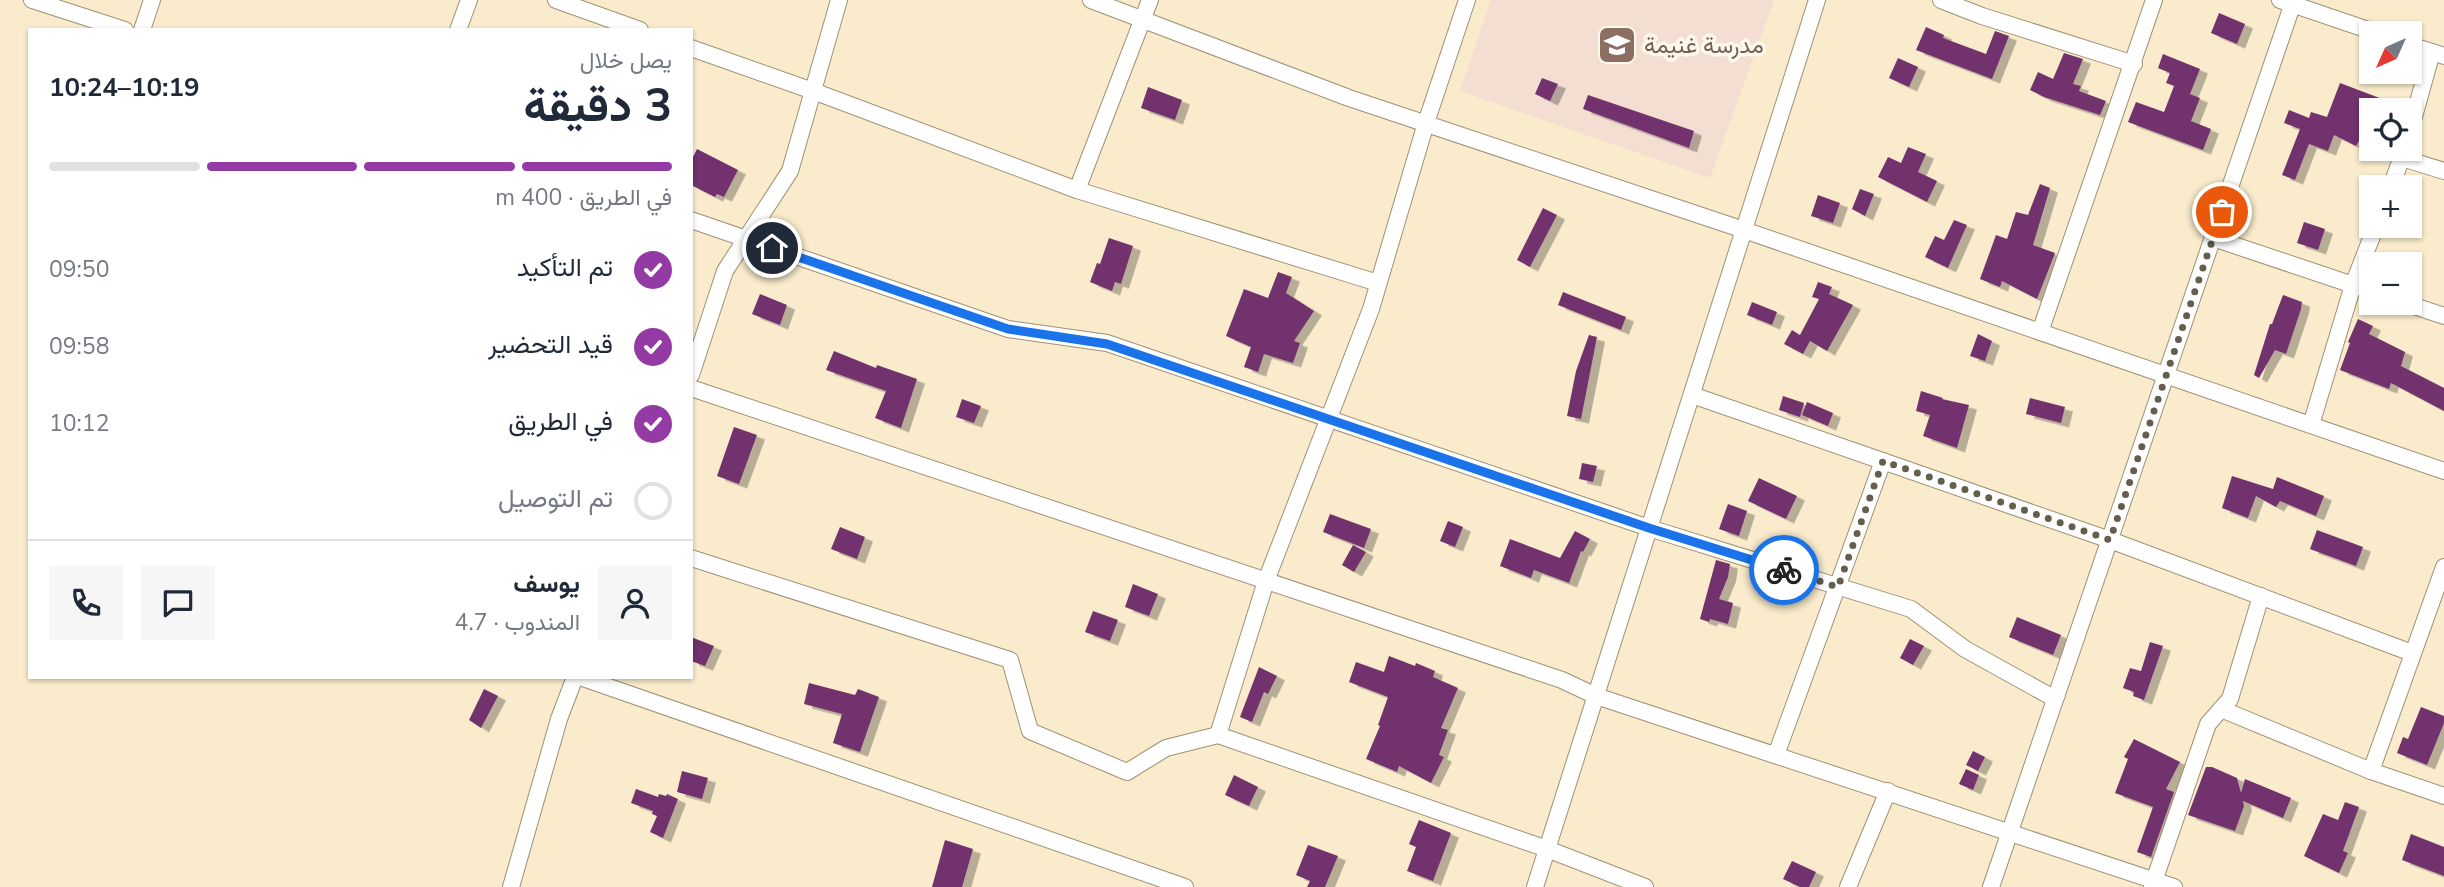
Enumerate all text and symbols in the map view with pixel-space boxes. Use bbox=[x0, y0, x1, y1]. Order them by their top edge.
north arrow bbox=[2359, 21, 2422, 84]
map controls bbox=[2359, 21, 2422, 315]
school or university icon: مدرسة غنيمة bbox=[1596, 24, 1638, 66]
place label: مدرسة غنيمة bbox=[1644, 30, 1764, 61]
text: يصل خلال bbox=[580, 45, 672, 76]
text: 10:19–10:24 bbox=[49, 70, 200, 105]
text: 3 دقيقة bbox=[524, 74, 672, 137]
button: locate bbox=[2359, 98, 2422, 161]
button: + bbox=[2359, 175, 2422, 238]
text: في الطريق · 400 m bbox=[495, 182, 672, 213]
pin bbox=[2192, 182, 2252, 242]
icon: bag bbox=[2203, 193, 2241, 231]
pin bbox=[742, 218, 802, 278]
icon: home bbox=[753, 229, 791, 267]
text: تم التأكيد bbox=[517, 250, 613, 285]
icon: check bbox=[634, 251, 672, 289]
button: − bbox=[2359, 252, 2422, 315]
text: 09:50 bbox=[49, 254, 109, 285]
text: قيد التحضير bbox=[488, 327, 613, 362]
icon: check bbox=[634, 328, 672, 366]
text: 09:58 bbox=[49, 331, 109, 362]
text: في الطريق bbox=[508, 404, 613, 439]
icon: check bbox=[634, 405, 672, 443]
text: 10:12 bbox=[49, 408, 109, 439]
text: تم التوصيل bbox=[498, 481, 613, 516]
courier bbox=[1749, 535, 1819, 605]
icon: bike bbox=[1765, 551, 1803, 589]
button: phone bbox=[49, 566, 123, 640]
button: chat bbox=[141, 566, 215, 640]
text: يوسف bbox=[513, 566, 580, 601]
button: person bbox=[598, 566, 672, 640]
text: المندوب · 4.7 bbox=[455, 607, 580, 638]

